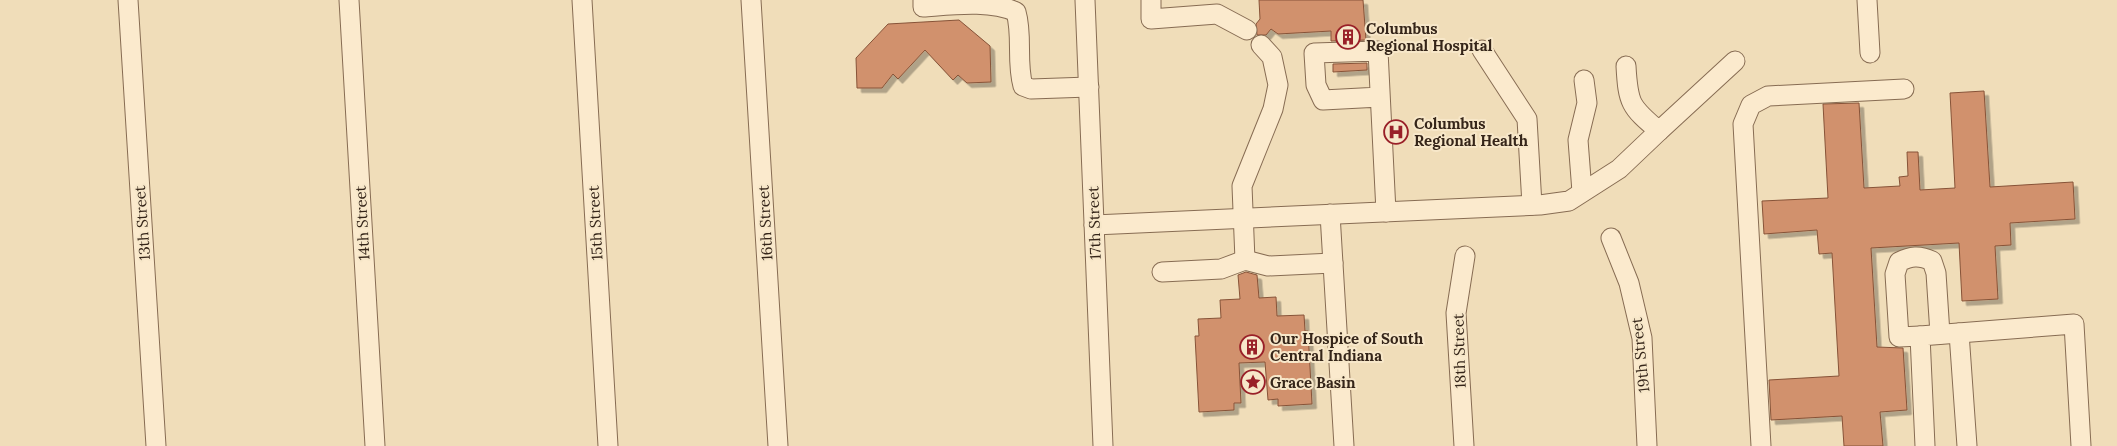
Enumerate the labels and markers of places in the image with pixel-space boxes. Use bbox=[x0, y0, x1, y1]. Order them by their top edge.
place label: Columbus Regional Hospital bbox=[1366, 19, 1493, 55]
building icon: Columbus Regional Hospital bbox=[1335, 24, 1361, 50]
place label: Columbus Regional Health bbox=[1414, 114, 1529, 150]
hospital icon: Columbus Regional Health bbox=[1383, 119, 1409, 145]
place label: Our Hospice of South Central Indiana bbox=[1270, 329, 1424, 365]
building icon: Our Hospice of South Central Indiana bbox=[1239, 334, 1265, 360]
place icon: Grace Basin bbox=[1240, 369, 1266, 395]
place label: Grace Basin bbox=[1270, 373, 1356, 392]

